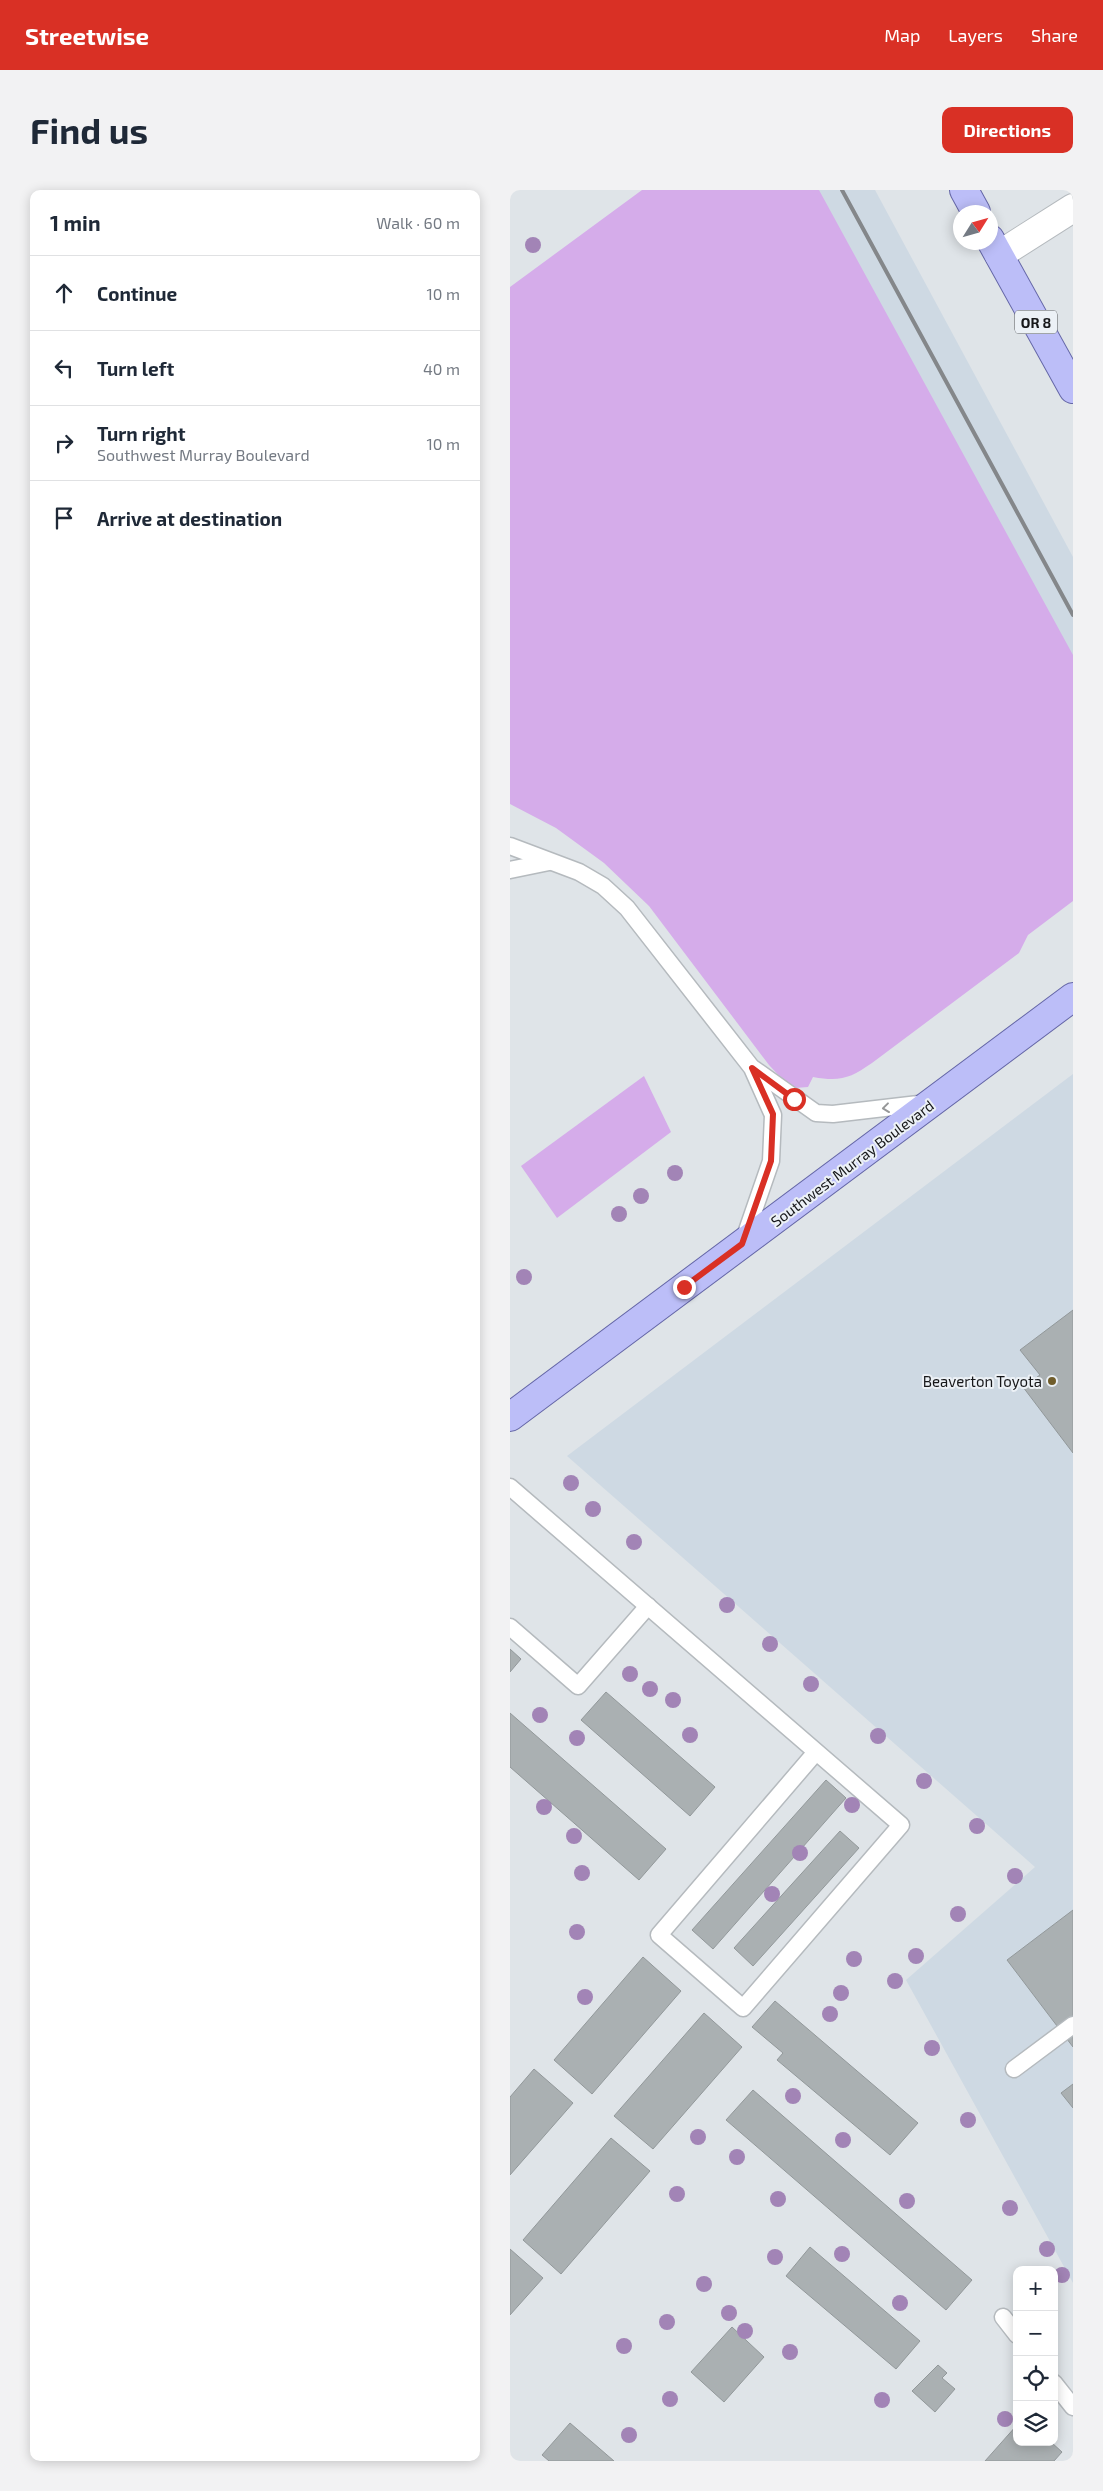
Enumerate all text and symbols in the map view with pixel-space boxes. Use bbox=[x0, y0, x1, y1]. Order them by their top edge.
text: Streetwise bbox=[25, 21, 149, 50]
text: Map bbox=[884, 24, 920, 46]
text: Layers bbox=[948, 24, 1003, 46]
text: Share bbox=[1031, 24, 1078, 46]
button: Directions bbox=[942, 107, 1073, 153]
text: Find us bbox=[30, 109, 148, 151]
north arrow bbox=[953, 205, 998, 250]
text: 1 min bbox=[50, 210, 101, 235]
text: Walk · 60 m bbox=[376, 213, 460, 232]
icon: ahead bbox=[50, 279, 78, 307]
text: Continue bbox=[97, 282, 177, 305]
text: 10 m bbox=[426, 284, 460, 303]
road number: OR 8 bbox=[1015, 310, 1057, 334]
icon: left bbox=[50, 354, 78, 382]
text: Turn left bbox=[97, 357, 174, 380]
text: 40 m bbox=[423, 359, 460, 378]
text: Turn right bbox=[97, 422, 185, 445]
icon: right bbox=[50, 429, 78, 457]
text: 10 m bbox=[426, 434, 460, 453]
text: Southwest Murray Boulevard bbox=[97, 445, 310, 464]
icon: arrive bbox=[50, 504, 78, 532]
text: Arrive at destination bbox=[97, 507, 282, 530]
route start bbox=[783, 1088, 806, 1111]
street label: Southwest Murray Boulevard bbox=[767, 1096, 937, 1230]
one-way arrow bbox=[882, 1102, 890, 1113]
route end bbox=[673, 1276, 696, 1299]
place label: Beaverton Toyota bbox=[923, 1372, 1042, 1390]
marker: Beaverton Toyota bbox=[1046, 1375, 1058, 1387]
map controls bbox=[1013, 2266, 1058, 2446]
button: + bbox=[1013, 2266, 1058, 2311]
button: − bbox=[1013, 2311, 1058, 2356]
button: locate bbox=[1013, 2356, 1058, 2401]
button: layers bbox=[1013, 2401, 1058, 2446]

